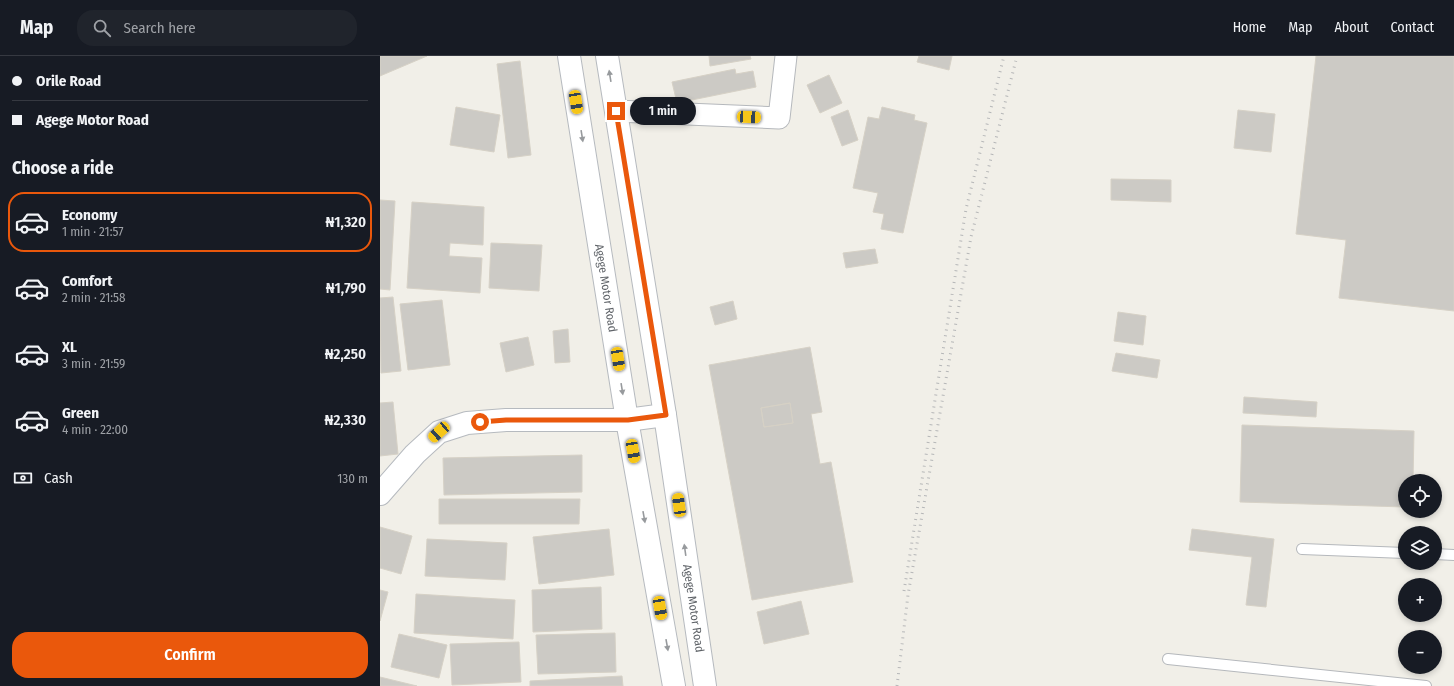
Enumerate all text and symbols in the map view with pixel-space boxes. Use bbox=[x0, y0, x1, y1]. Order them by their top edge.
search box bbox=[77, 10, 357, 46]
text: Map bbox=[20, 16, 53, 39]
icon: search bbox=[91, 17, 113, 39]
text: Search here bbox=[123, 19, 196, 37]
text: Home bbox=[1233, 19, 1266, 36]
text: Map bbox=[1288, 19, 1312, 36]
text: About bbox=[1334, 19, 1369, 36]
text: Contact bbox=[1391, 19, 1434, 36]
one-way arrow bbox=[607, 70, 613, 82]
text: Orile Road bbox=[36, 72, 101, 90]
car bbox=[568, 89, 584, 115]
callout: 1 min bbox=[630, 97, 696, 125]
route end bbox=[607, 102, 625, 120]
text: 1 min bbox=[649, 103, 677, 118]
car bbox=[737, 110, 761, 124]
text: Agege Motor Road bbox=[36, 111, 149, 129]
one-way arrow bbox=[579, 130, 585, 142]
text: Choose a ride bbox=[12, 157, 114, 179]
icon: car bbox=[14, 204, 50, 240]
text: Economy bbox=[62, 206, 117, 224]
text: ₦1,320 bbox=[325, 213, 366, 231]
text: 1 min · 21:57 bbox=[62, 224, 123, 239]
street label: Agege Motor Road bbox=[592, 243, 620, 333]
icon: car bbox=[14, 270, 50, 306]
text: Comfort bbox=[62, 272, 113, 290]
text: ₦1,790 bbox=[326, 279, 366, 297]
text: 2 min · 21:58 bbox=[62, 290, 126, 305]
icon: car bbox=[14, 336, 50, 372]
text: XL bbox=[62, 338, 77, 356]
text: ₦2,250 bbox=[325, 345, 366, 363]
car bbox=[610, 346, 626, 372]
text: 3 min · 21:59 bbox=[62, 356, 125, 371]
one-way arrow bbox=[620, 383, 626, 395]
icon: car bbox=[14, 402, 50, 438]
text: Green bbox=[62, 404, 99, 422]
text: ₦2,330 bbox=[325, 411, 366, 429]
route start bbox=[471, 413, 489, 431]
car bbox=[426, 420, 452, 444]
text: 4 min · 22:00 bbox=[62, 422, 128, 437]
car bbox=[625, 438, 641, 464]
icon: cash bbox=[12, 467, 34, 489]
text: Cash bbox=[44, 469, 73, 487]
text: 130 m bbox=[337, 471, 368, 486]
map controls bbox=[1398, 474, 1442, 674]
button: locate bbox=[1398, 474, 1442, 518]
car bbox=[671, 492, 687, 518]
one-way arrow bbox=[642, 511, 648, 523]
button: layers bbox=[1398, 526, 1442, 570]
one-way arrow bbox=[682, 544, 688, 557]
street label: Agege Motor Road bbox=[680, 563, 707, 653]
button: + bbox=[1398, 578, 1442, 622]
car bbox=[652, 595, 668, 621]
button: − bbox=[1398, 630, 1442, 674]
button: Confirm bbox=[12, 632, 368, 678]
one-way arrow bbox=[664, 639, 670, 651]

